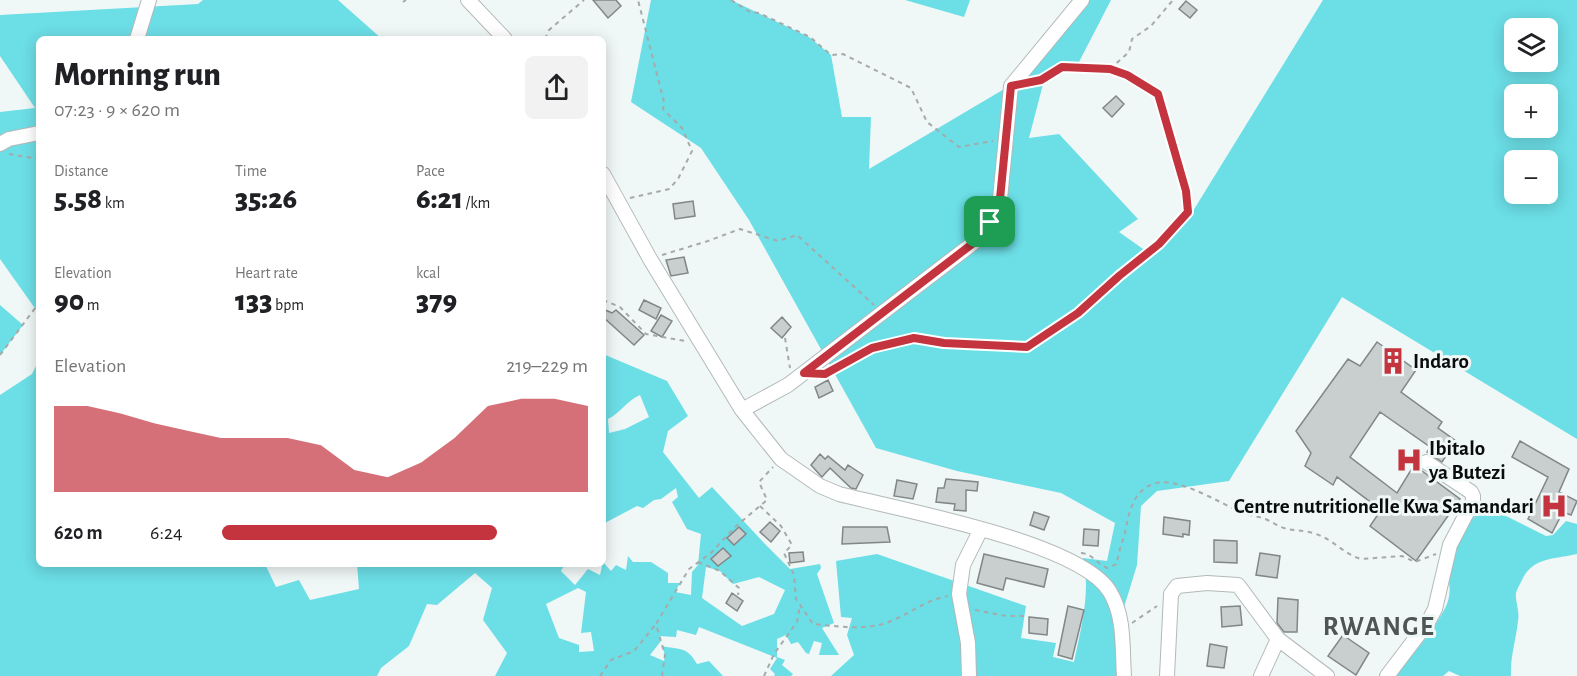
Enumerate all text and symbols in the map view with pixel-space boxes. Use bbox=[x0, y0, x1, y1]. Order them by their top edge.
map controls bbox=[1504, 18, 1558, 204]
button: layers bbox=[1504, 18, 1558, 72]
button: share bbox=[525, 56, 588, 119]
text: Morning run bbox=[54, 59, 221, 92]
button: + bbox=[1504, 84, 1558, 138]
text: 07:23 · 9 × 620 m bbox=[54, 100, 180, 120]
button: − bbox=[1504, 150, 1558, 204]
text: Distance bbox=[54, 163, 108, 179]
text: Time bbox=[235, 163, 267, 179]
text: Pace bbox=[416, 163, 445, 179]
text: 5.58 bbox=[54, 184, 102, 214]
text: 35:26 bbox=[235, 184, 297, 214]
text: 6:21 bbox=[416, 184, 463, 214]
text: km bbox=[102, 195, 125, 211]
text: /km bbox=[463, 195, 490, 211]
pin bbox=[964, 196, 1015, 247]
icon: arrive bbox=[973, 205, 1006, 238]
text: Elevation bbox=[54, 265, 112, 281]
text: Heart rate bbox=[235, 265, 298, 281]
text: kcal bbox=[416, 265, 440, 281]
text: 90 bbox=[54, 286, 84, 316]
text: 133 bbox=[235, 286, 272, 316]
text: 379 bbox=[416, 286, 457, 316]
text: m bbox=[84, 297, 100, 313]
text: bpm bbox=[272, 297, 304, 313]
building icon: Indaro bbox=[1378, 346, 1408, 376]
place label: Indaro bbox=[1413, 351, 1469, 372]
text: Elevation bbox=[54, 356, 126, 376]
text: 219–229 m bbox=[506, 356, 588, 376]
place label: Ibitalo ya Butezi bbox=[1428, 438, 1506, 483]
hospital icon: Ibitalo ya Butezi bbox=[1394, 445, 1424, 475]
hospital icon: Centre nutritionelle Kwa Samandari bbox=[1539, 491, 1569, 521]
place label: Centre nutritionelle Kwa Samandari bbox=[1234, 496, 1534, 517]
text: 620 m bbox=[54, 523, 103, 543]
text: 6:24 bbox=[150, 523, 183, 543]
district label: RWANGE bbox=[1323, 613, 1435, 640]

